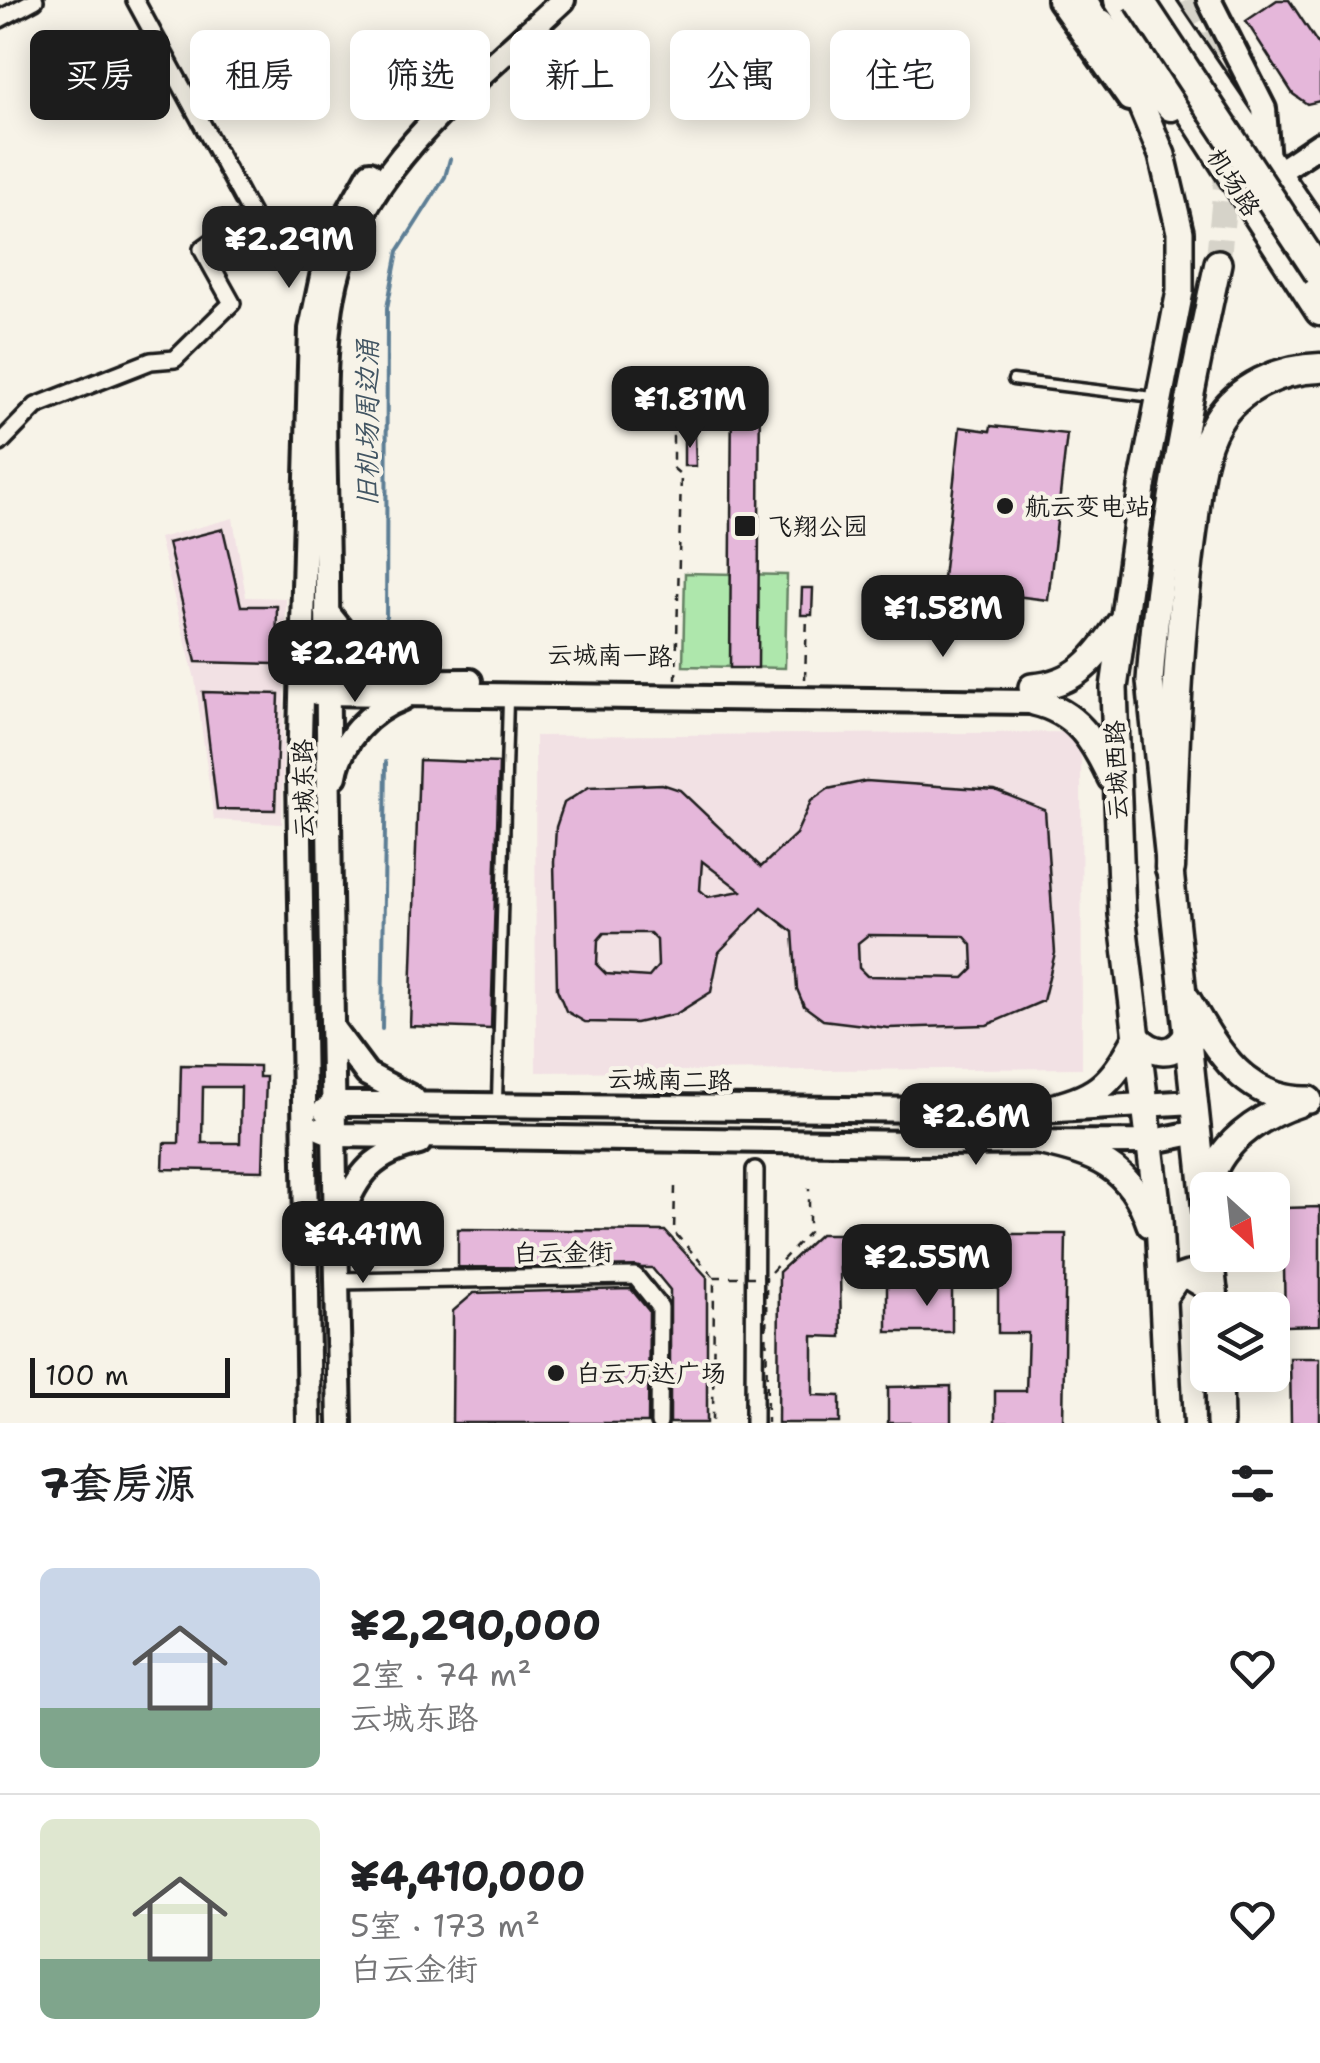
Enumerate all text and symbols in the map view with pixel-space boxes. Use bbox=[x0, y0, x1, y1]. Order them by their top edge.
chip: 买房 bbox=[30, 30, 170, 120]
chip: 租房 bbox=[190, 30, 330, 120]
chip: 筛选 bbox=[350, 30, 490, 120]
chip: 新上 bbox=[510, 30, 650, 120]
chip: 公寓 bbox=[670, 30, 810, 120]
chip: 住宅 bbox=[830, 30, 970, 120]
street label: 机场路 bbox=[1199, 141, 1269, 223]
pin: ¥2.29M bbox=[208, 206, 370, 291]
text: ¥2.29M bbox=[224, 217, 354, 260]
water label: 旧机场周边涌 bbox=[348, 338, 386, 507]
pin: ¥1.81M bbox=[609, 366, 771, 451]
text: ¥1.81M bbox=[634, 377, 746, 420]
place label: 航云变电站 bbox=[1025, 489, 1150, 523]
marker: 航云变电站 bbox=[994, 495, 1016, 517]
place label: 飞翔公园 bbox=[768, 509, 868, 543]
marker: 飞翔公园 bbox=[732, 513, 758, 539]
pin: ¥1.58M bbox=[862, 575, 1024, 660]
text: ¥1.58M bbox=[883, 586, 1003, 629]
pin: ¥2.24M bbox=[274, 620, 436, 705]
text: ¥2.24M bbox=[290, 631, 420, 674]
street label: 云城南一路 bbox=[547, 637, 673, 673]
street label: 云城西路 bbox=[1097, 719, 1135, 821]
street label: 云城东路 bbox=[285, 739, 321, 839]
street label: 云城南二路 bbox=[607, 1061, 733, 1097]
pin: ¥2.6M bbox=[906, 1083, 1046, 1168]
text: ¥2.6M bbox=[922, 1094, 1030, 1137]
north arrow bbox=[1190, 1172, 1290, 1272]
map controls bbox=[1190, 1172, 1290, 1392]
pin: ¥4.41M bbox=[282, 1201, 444, 1286]
text: ¥4.41M bbox=[304, 1212, 422, 1255]
pin: ¥2.55M bbox=[846, 1224, 1008, 1309]
street label: 白云金街 bbox=[513, 1234, 613, 1270]
text: ¥2.55M bbox=[864, 1235, 990, 1278]
button: layers bbox=[1190, 1292, 1290, 1392]
scale bar bbox=[30, 1353, 230, 1398]
text: 100 m bbox=[45, 1356, 129, 1394]
place label: 白云万达广场 bbox=[576, 1356, 726, 1390]
marker: 白云万达广场 bbox=[545, 1362, 567, 1384]
text: 7套房源 bbox=[40, 1455, 195, 1511]
icon: filters bbox=[1225, 1456, 1280, 1511]
text: ¥2,290,000 bbox=[350, 1597, 601, 1653]
icon: home bbox=[120, 1608, 240, 1728]
icon: heart bbox=[1225, 1641, 1280, 1696]
text: 2室 · 74 m² bbox=[350, 1653, 532, 1696]
text: 云城东路 bbox=[350, 1696, 478, 1739]
text: ¥4,410,000 bbox=[350, 1848, 586, 1904]
icon: home bbox=[120, 1859, 240, 1979]
icon: heart bbox=[1225, 1892, 1280, 1947]
text: 5室 · 173 m² bbox=[350, 1904, 540, 1947]
text: 白云金街 bbox=[350, 1947, 478, 1990]

